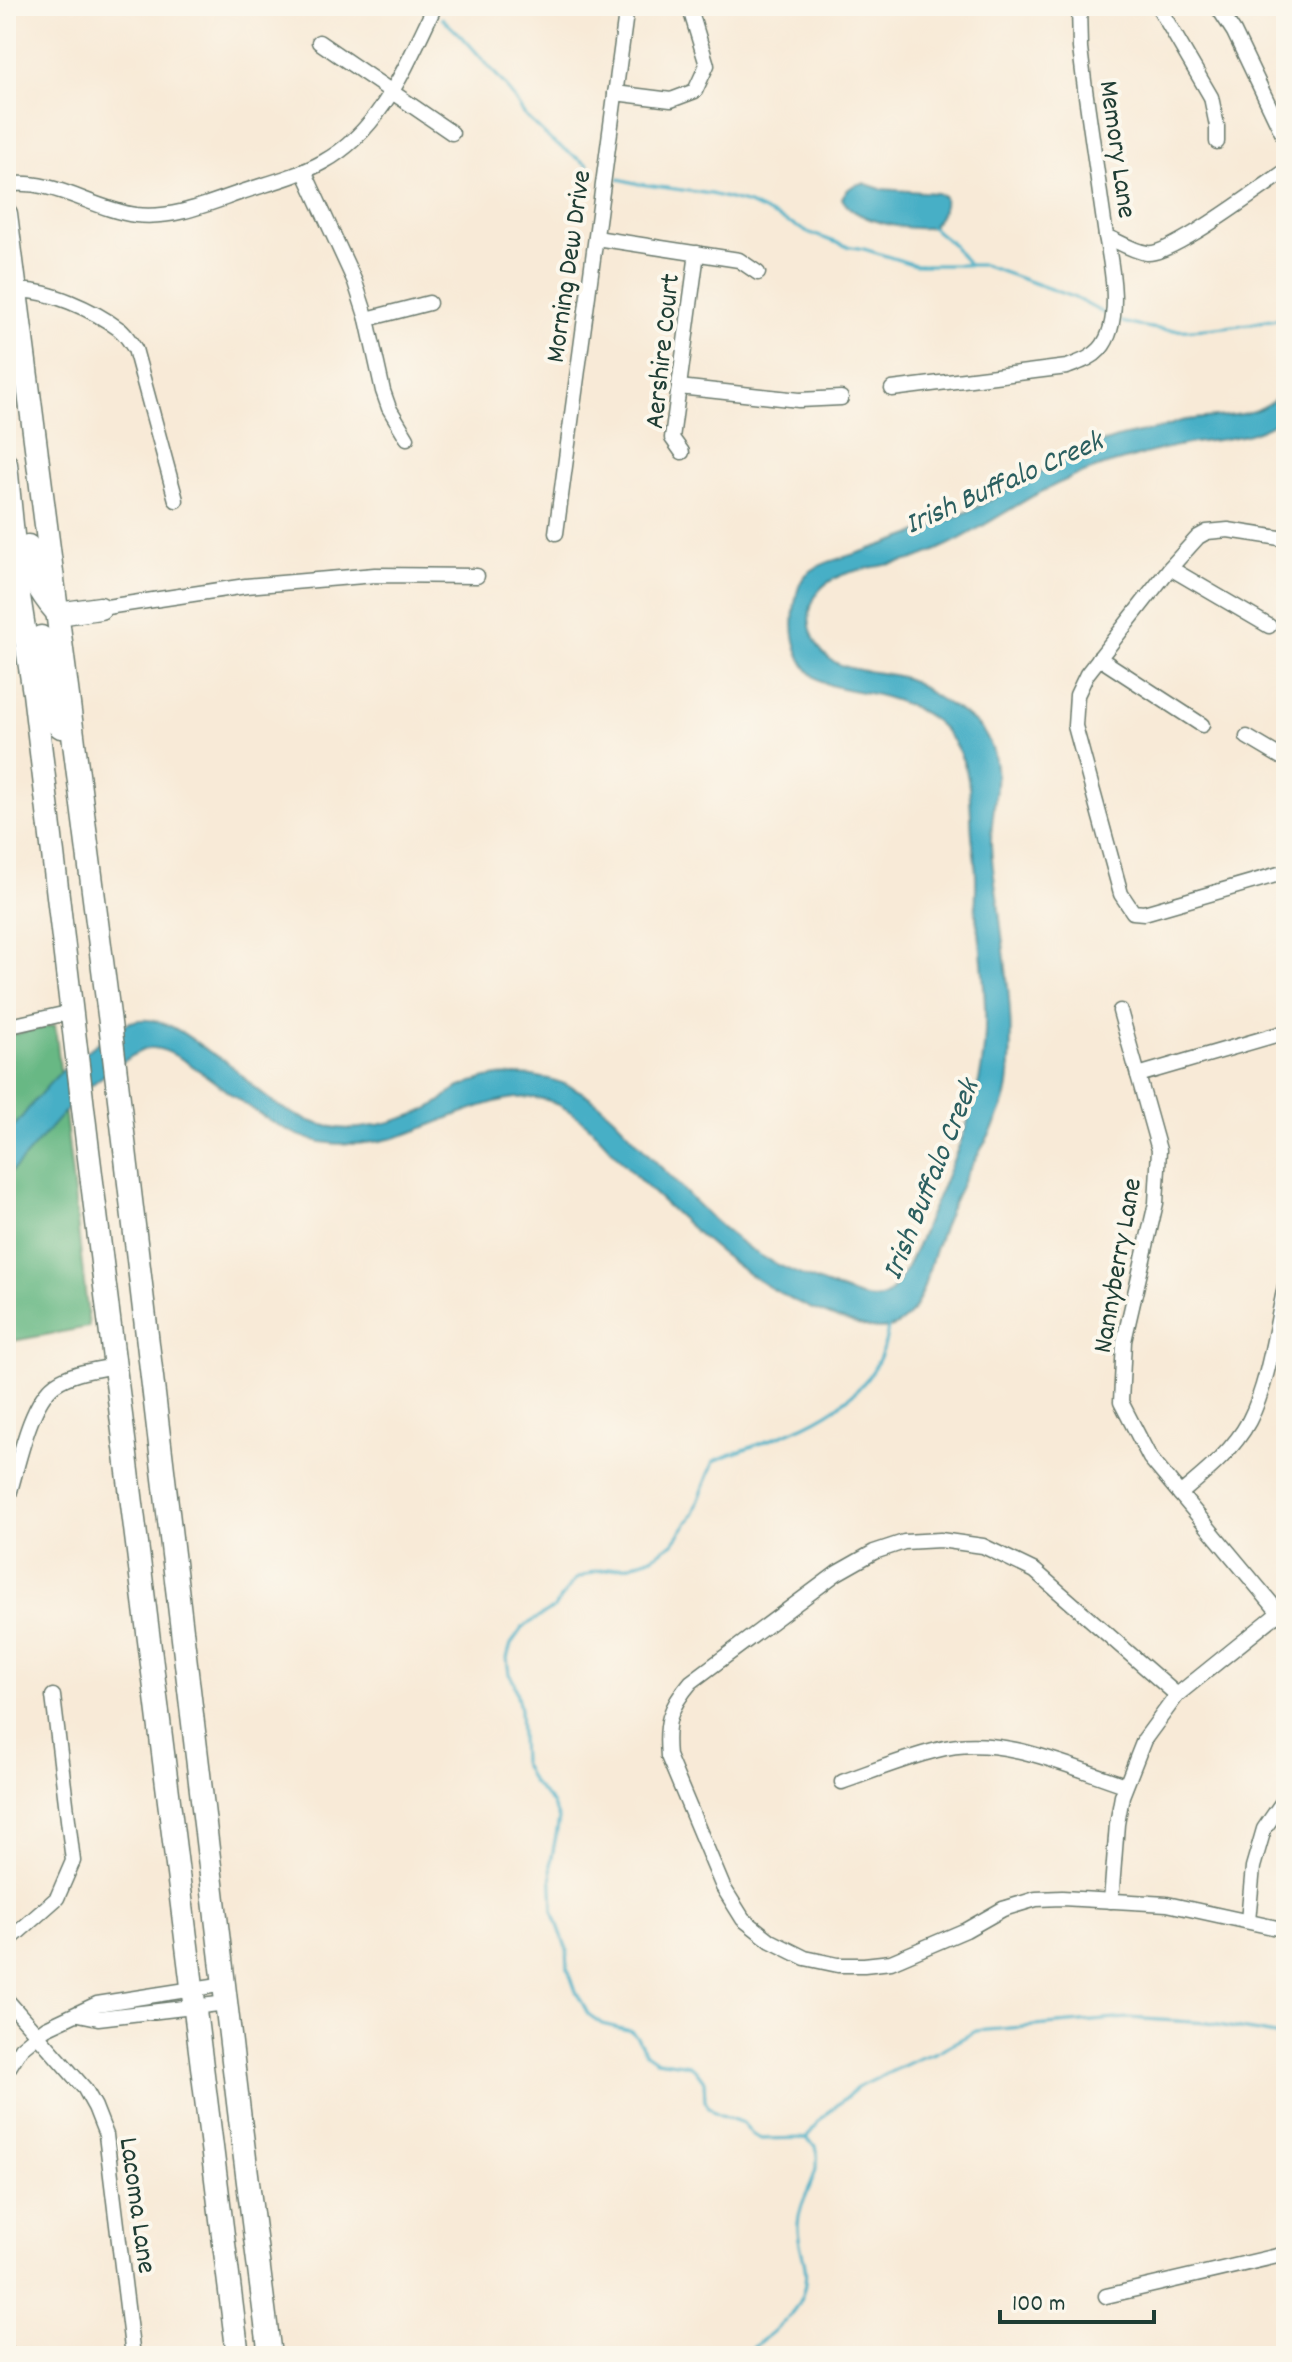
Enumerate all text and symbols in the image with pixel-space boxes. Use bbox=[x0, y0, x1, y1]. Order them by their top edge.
street label: Memory Lane bbox=[1086, 78, 1144, 221]
street label: Morning Dew Drive bbox=[538, 168, 604, 366]
street label: Aershire Court bbox=[637, 272, 693, 431]
water label: Irish Buffalo Creek bbox=[899, 421, 1113, 548]
water label: Irish Buffalo Creek bbox=[873, 1072, 994, 1287]
street label: Nannyberry Lane bbox=[1085, 1175, 1155, 1356]
street label: Lacoma Lane bbox=[106, 2135, 164, 2276]
scale bar bbox=[1000, 2274, 1154, 2324]
text: 100 m bbox=[1012, 2288, 1065, 2322]

